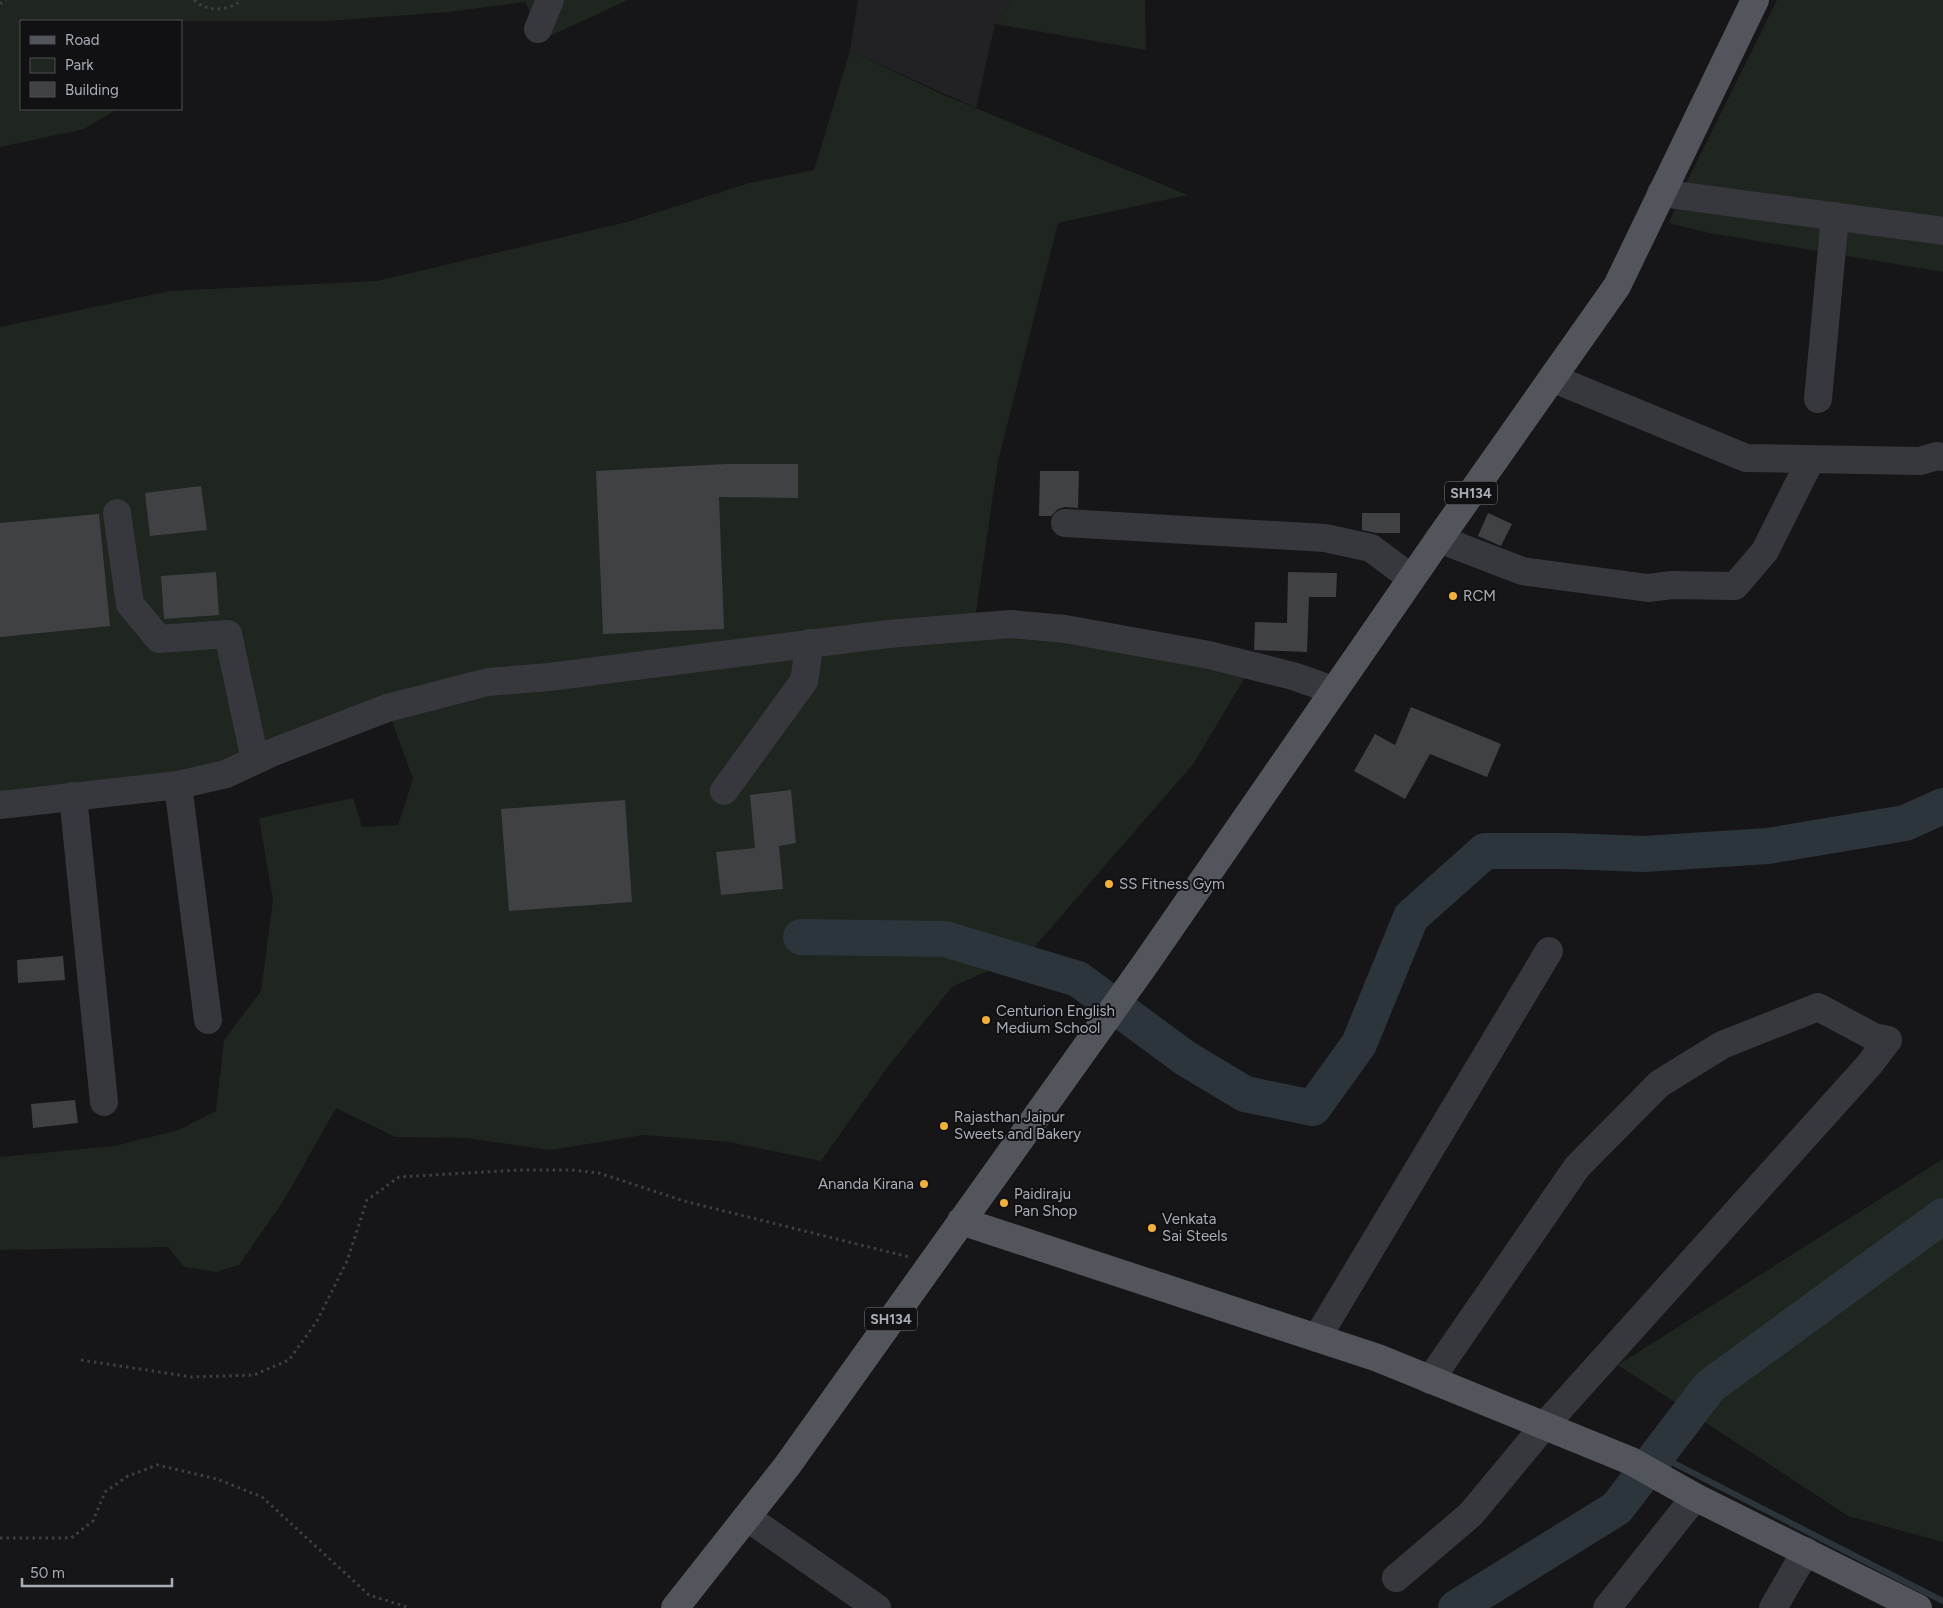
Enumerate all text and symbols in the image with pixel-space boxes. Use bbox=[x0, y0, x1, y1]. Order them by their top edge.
legend bbox=[20, 20, 182, 110]
text: Road bbox=[65, 31, 100, 49]
text: Park bbox=[65, 56, 94, 74]
text: Building bbox=[65, 81, 119, 99]
road number: SH134 bbox=[1445, 482, 1497, 504]
place label: RCM bbox=[1463, 587, 1496, 605]
marker: RCM bbox=[1447, 590, 1459, 602]
place label: SS Fitness Gym bbox=[1119, 875, 1225, 893]
marker: SS Fitness Gym bbox=[1103, 878, 1115, 890]
place label: Centurion English Medium School bbox=[996, 1002, 1115, 1037]
marker: Centurion English Medium School bbox=[980, 1014, 992, 1026]
place label: Rajasthan Jaipur Sweets and Bakery bbox=[954, 1108, 1081, 1143]
marker: Rajasthan Jaipur Sweets and Bakery bbox=[938, 1120, 950, 1132]
place label: Ananda Kirana bbox=[818, 1175, 914, 1193]
marker: Ananda Kirana bbox=[918, 1178, 930, 1190]
place label: Paidiraju Pan Shop bbox=[1014, 1185, 1078, 1220]
marker: Paidiraju Pan Shop bbox=[998, 1197, 1010, 1209]
place label: Venkata Sai Steels bbox=[1162, 1210, 1228, 1245]
marker: Venkata Sai Steels bbox=[1146, 1222, 1158, 1234]
road number: SH134 bbox=[865, 1308, 917, 1330]
scale bar bbox=[22, 1556, 172, 1588]
text: 50 m bbox=[30, 1564, 65, 1582]

